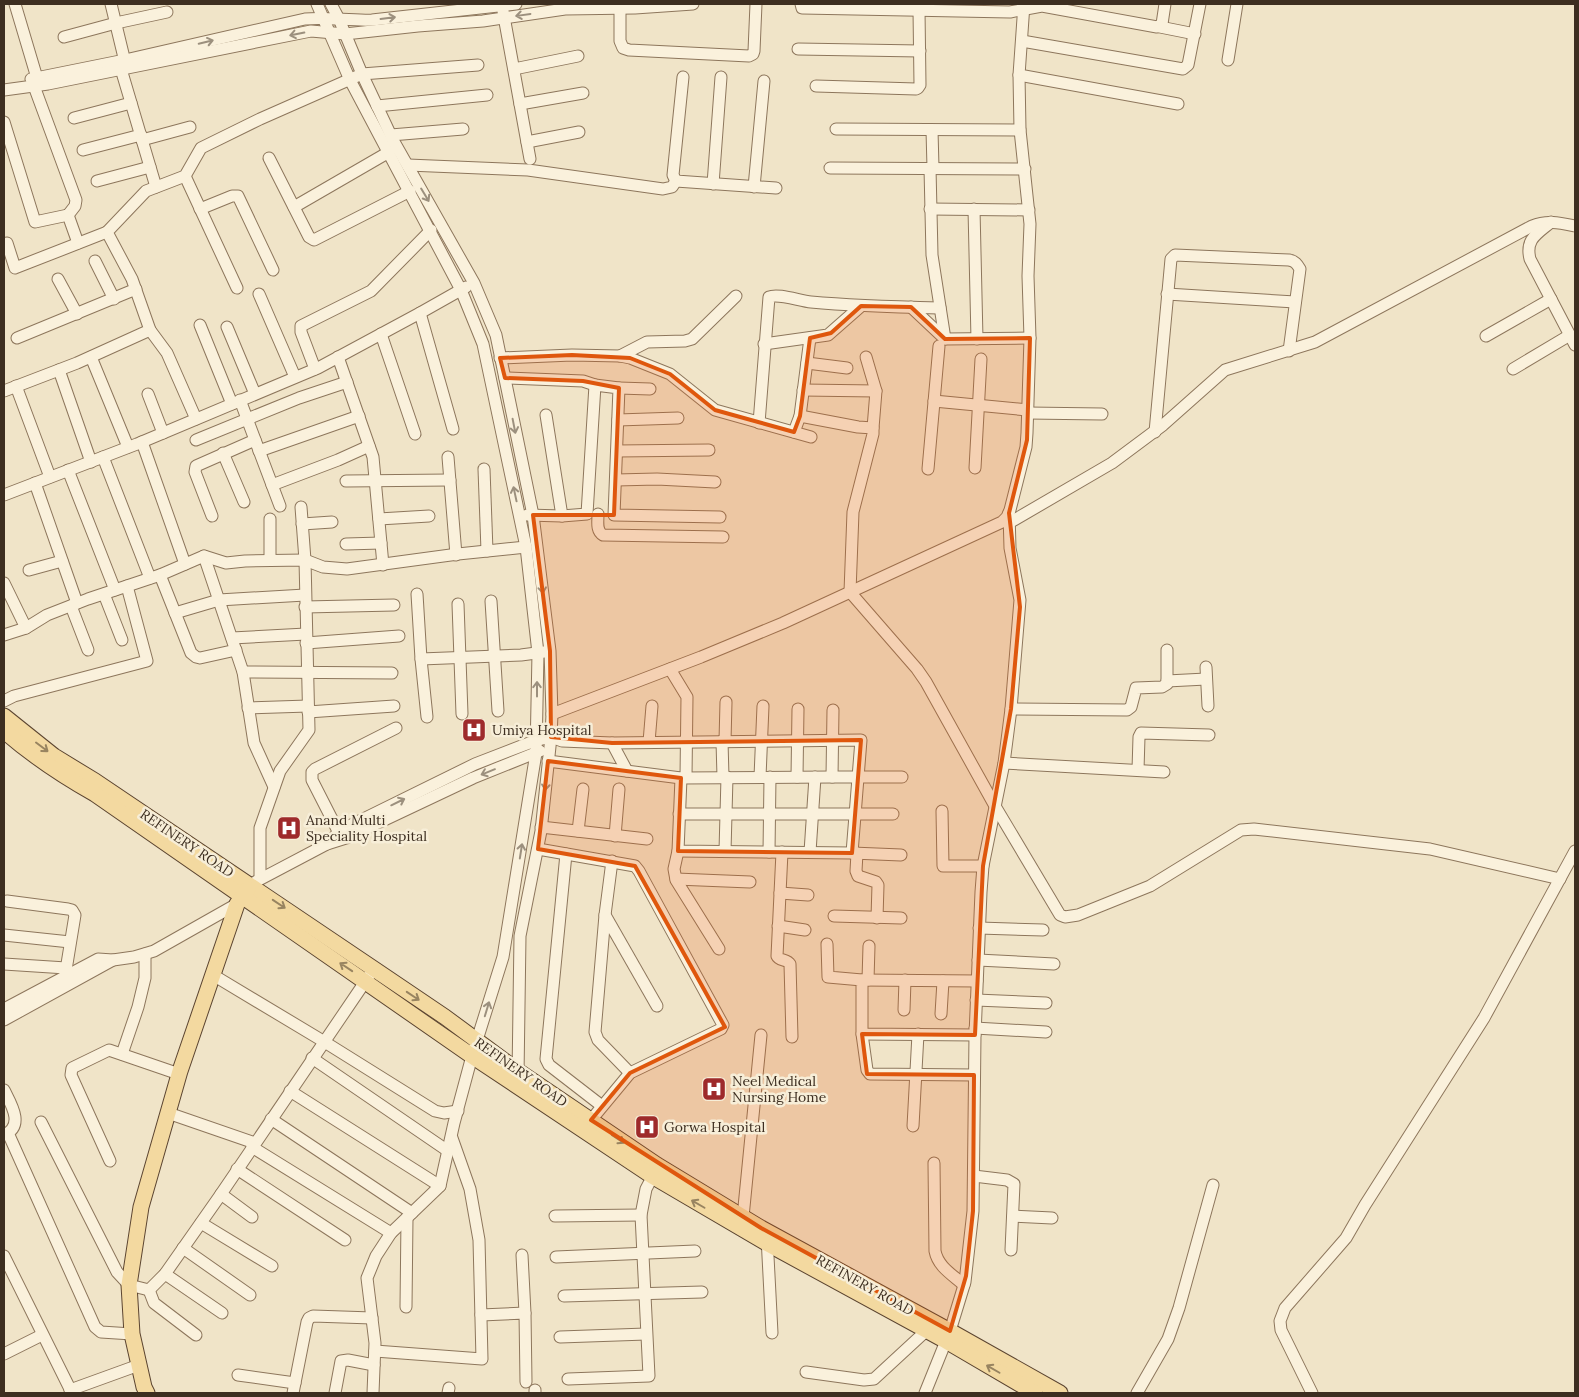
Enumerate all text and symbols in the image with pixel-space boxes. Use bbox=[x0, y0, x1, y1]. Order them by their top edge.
one-way arrow bbox=[515, 10, 531, 20]
one-way arrow bbox=[380, 13, 396, 23]
one-way arrow bbox=[289, 30, 305, 39]
one-way arrow bbox=[197, 37, 213, 46]
one-way arrow bbox=[420, 188, 430, 202]
one-way arrow bbox=[510, 418, 520, 434]
one-way arrow bbox=[509, 486, 519, 502]
one-way arrow bbox=[537, 578, 547, 594]
one-way arrow bbox=[532, 682, 542, 698]
hospital icon: Umiya Hospital bbox=[461, 717, 487, 743]
place label: Umiya Hospital bbox=[492, 721, 592, 739]
one-way arrow bbox=[35, 741, 48, 752]
one-way arrow bbox=[481, 768, 496, 777]
one-way arrow bbox=[541, 774, 551, 790]
one-way arrow bbox=[390, 796, 405, 806]
street label: REFINERY ROAD bbox=[137, 805, 237, 881]
place label: Anand Multi Speciality Hospital bbox=[305, 811, 427, 845]
hospital icon: Anand Multi Speciality Hospital bbox=[276, 815, 302, 841]
one-way arrow bbox=[516, 843, 526, 859]
one-way arrow bbox=[272, 899, 286, 909]
one-way arrow bbox=[339, 962, 353, 972]
one-way arrow bbox=[406, 991, 420, 1001]
one-way arrow bbox=[482, 1001, 492, 1017]
street label: REFINERY ROAD bbox=[471, 1033, 571, 1111]
place label: Neel Medical Nursing Home bbox=[732, 1072, 827, 1106]
hospital icon: Neel Medical Nursing Home bbox=[701, 1076, 727, 1102]
hospital icon: Gorwa Hospital bbox=[634, 1114, 660, 1140]
place label: Gorwa Hospital bbox=[664, 1118, 765, 1136]
one-way arrow bbox=[611, 1134, 625, 1144]
one-way arrow bbox=[692, 1198, 706, 1208]
street label: REFINERY ROAD bbox=[813, 1251, 917, 1319]
one-way arrow bbox=[986, 1363, 1000, 1373]

